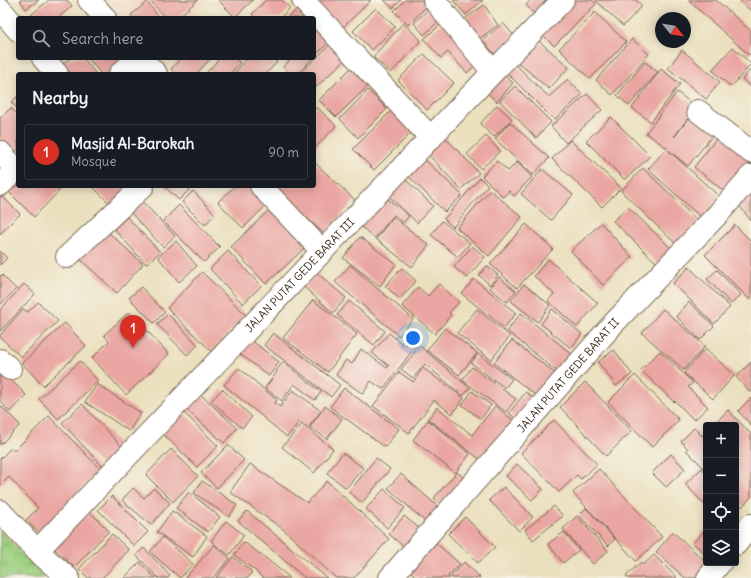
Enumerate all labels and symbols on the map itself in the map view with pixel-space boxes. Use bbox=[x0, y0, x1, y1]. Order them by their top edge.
north arrow bbox=[655, 12, 691, 48]
street label: JALAN PUTAT GEDE BARAT III bbox=[242, 215, 357, 335]
pin: 1 bbox=[120, 315, 146, 348]
street label: JALAN PUTAT GEDE BARAT II bbox=[514, 315, 622, 435]
your location bbox=[403, 328, 423, 348]

